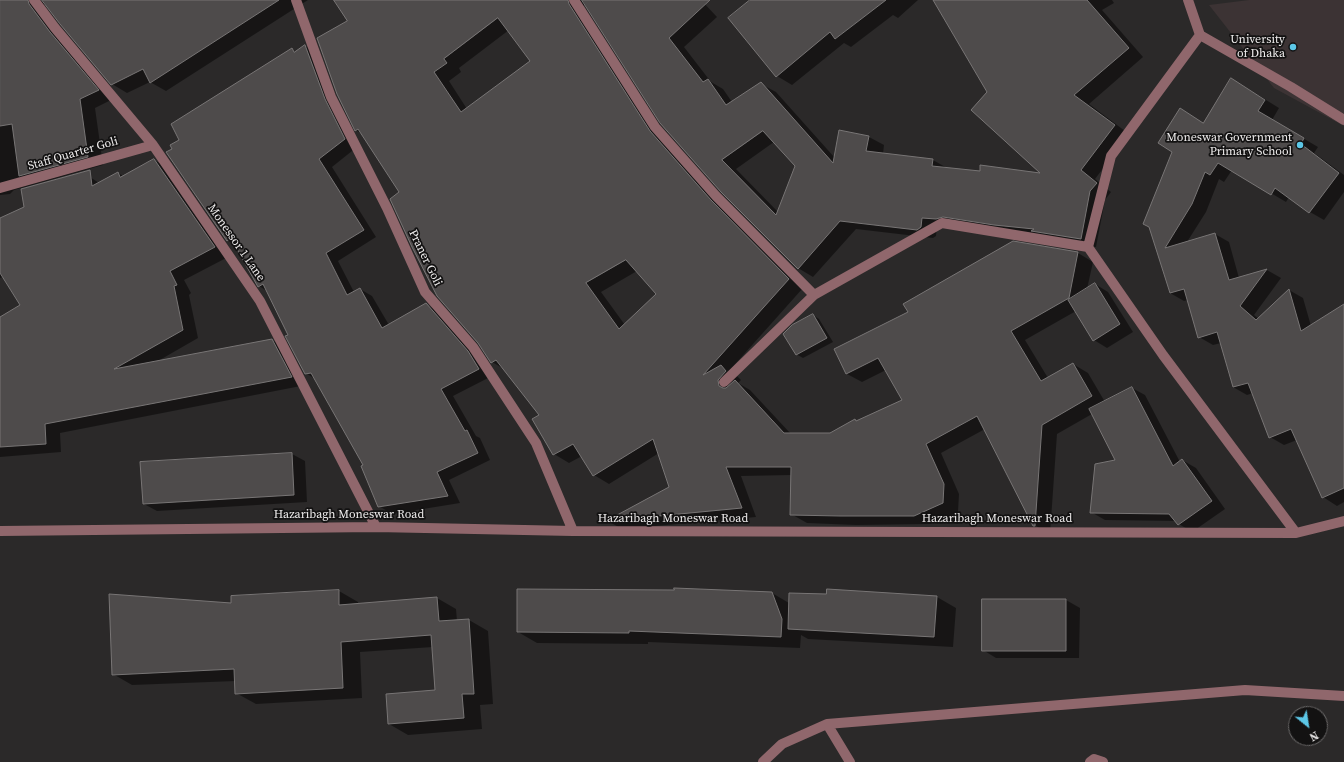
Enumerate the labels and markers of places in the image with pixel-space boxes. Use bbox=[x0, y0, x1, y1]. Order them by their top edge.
place label: University of Dhaka bbox=[1230, 33, 1285, 61]
marker: University of Dhaka bbox=[1288, 42, 1298, 52]
place label: Moneswar Government Primary School bbox=[1166, 131, 1292, 159]
marker: Moneswar Government Primary School bbox=[1295, 140, 1305, 150]

